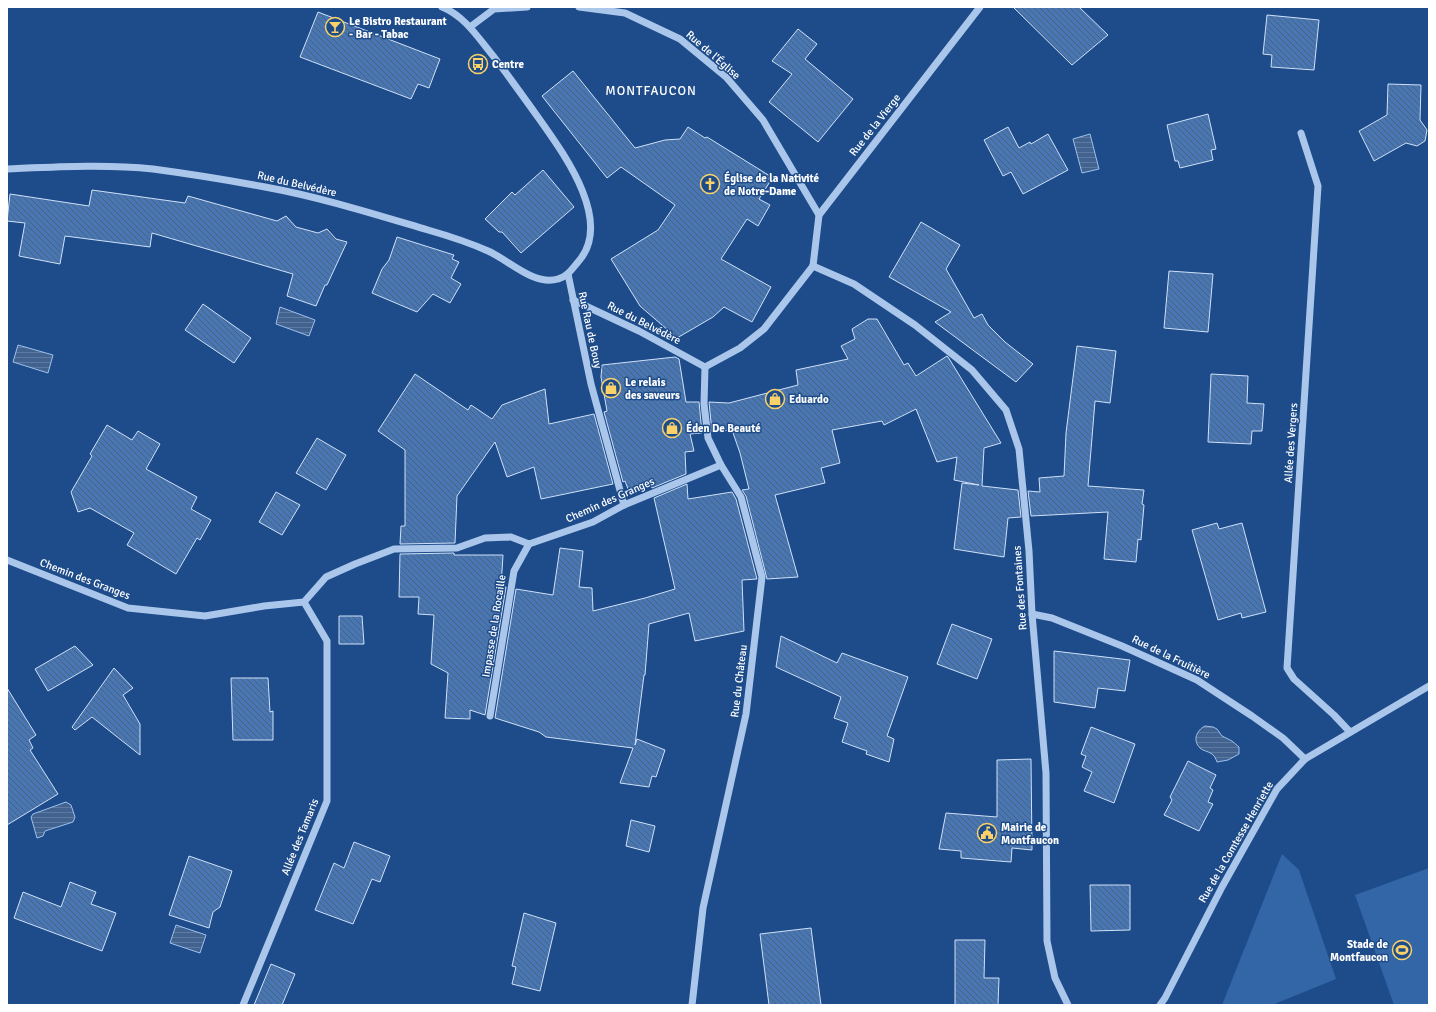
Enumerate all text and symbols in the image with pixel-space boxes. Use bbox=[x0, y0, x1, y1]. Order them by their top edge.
place label: Le Bistro Restaurant - Bar - Tabac bbox=[349, 15, 447, 41]
bar icon: Le Bistro Restaurant - Bar - Tabac bbox=[324, 16, 346, 38]
street label: Rue de l'Église bbox=[683, 27, 743, 82]
bus stop icon: Centre bbox=[467, 53, 489, 75]
place label: Centre bbox=[492, 58, 524, 71]
district label: MONTFAUCON bbox=[605, 83, 697, 99]
street label: Rue de la Vierge bbox=[847, 91, 903, 159]
street label: Rue du Belvédère bbox=[256, 169, 338, 199]
place label: Église de la Nativité de Notre-Dame bbox=[724, 171, 820, 198]
church icon: Église de la Nativité de Notre-Dame bbox=[699, 173, 721, 195]
street label: Rue Rau de Bouy bbox=[576, 290, 605, 370]
street label: Rue du Belvédère bbox=[605, 299, 683, 347]
place label: Le relais des saveurs bbox=[625, 376, 680, 402]
shop icon: Le relais des saveurs bbox=[600, 377, 622, 399]
shop icon: Eduardo bbox=[764, 388, 786, 410]
place label: Eduardo bbox=[789, 393, 829, 406]
street label: Allée des Vergers bbox=[1282, 402, 1300, 483]
shop icon: Éden De Beauté bbox=[661, 417, 683, 439]
place label: Éden De Beauté bbox=[686, 421, 761, 435]
street label: Chemin des Granges bbox=[564, 475, 656, 525]
street label: Rue des Fontaines bbox=[1011, 545, 1029, 631]
street label: Chemin des Granges bbox=[38, 556, 132, 602]
street label: Impasse de la Rocaille bbox=[479, 574, 509, 678]
street label: Rue de la Fruitière bbox=[1130, 632, 1212, 682]
street label: Rue du Château bbox=[728, 644, 750, 718]
street label: Rue de la Comtesse Henriette bbox=[1196, 779, 1276, 905]
street label: Allée des Tamaris bbox=[279, 797, 321, 877]
place label: Mairie de Montfaucon bbox=[1001, 821, 1059, 847]
public building icon: Mairie de Montfaucon bbox=[976, 822, 998, 844]
place label: Stade de Montfaucon bbox=[1330, 938, 1389, 964]
sports icon: Stade de Montfaucon bbox=[1391, 939, 1413, 961]

